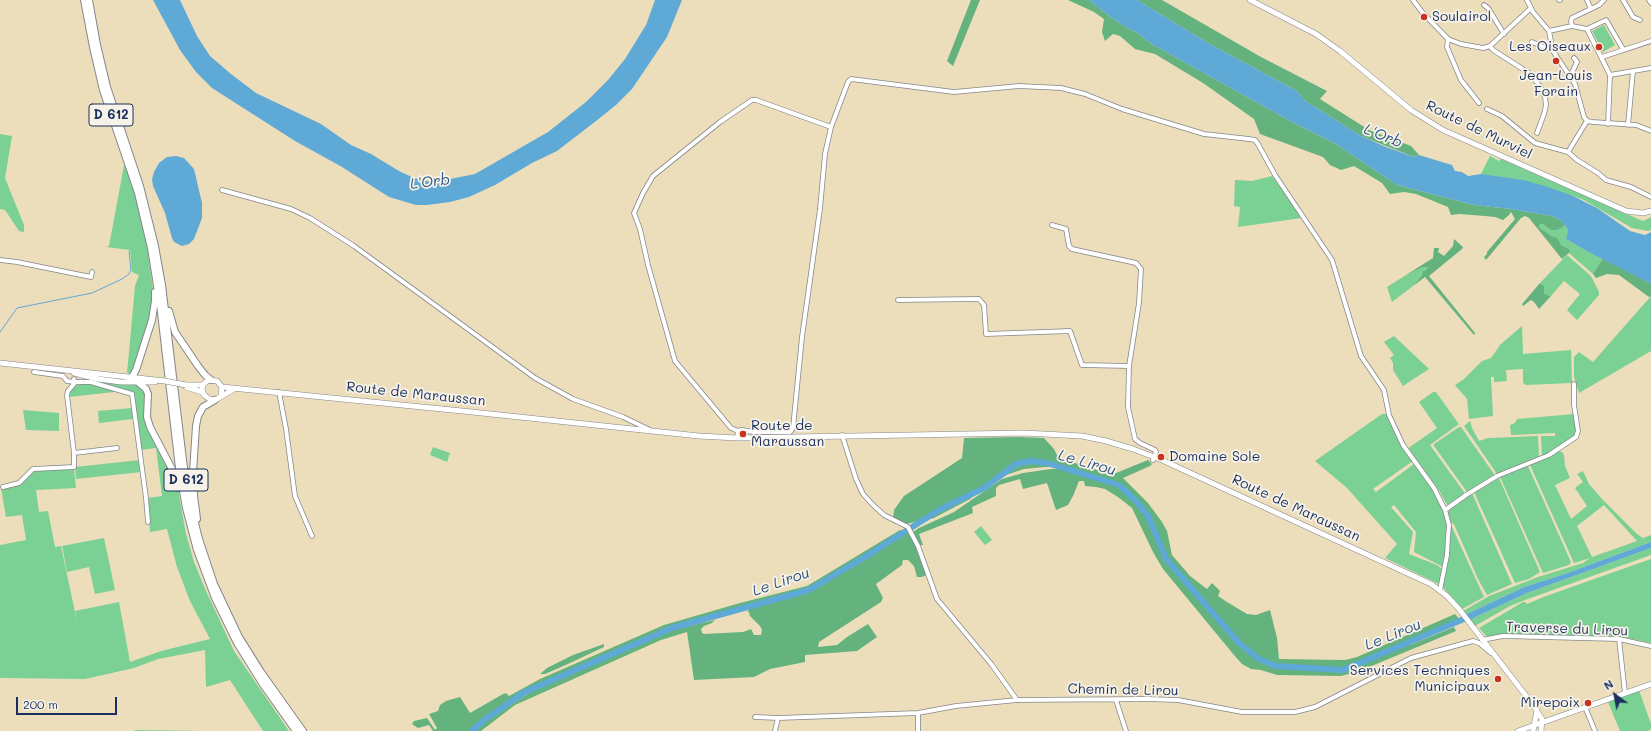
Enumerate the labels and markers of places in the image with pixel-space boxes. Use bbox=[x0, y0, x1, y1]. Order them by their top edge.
place label: Soulairol bbox=[1432, 9, 1491, 25]
marker: Soulairol bbox=[1419, 12, 1429, 22]
place label: Les Oiseaux bbox=[1509, 39, 1591, 55]
marker: Les Oiseaux bbox=[1594, 42, 1604, 52]
marker: Jean-Louis Forain bbox=[1551, 56, 1561, 66]
place label: Jean-Louis Forain bbox=[1519, 68, 1593, 100]
place label: Route de Maraussan bbox=[751, 418, 824, 450]
marker: Route de Maraussan bbox=[738, 429, 748, 439]
place label: Domaine Sole bbox=[1169, 449, 1260, 465]
marker: Domaine Sole bbox=[1156, 452, 1166, 462]
place label: Services Techniques Municipaux bbox=[1350, 663, 1490, 696]
marker: Services Techniques Municipaux bbox=[1493, 674, 1503, 684]
place label: Mirepoix bbox=[1521, 695, 1580, 711]
marker: Mirepoix bbox=[1583, 698, 1593, 708]

